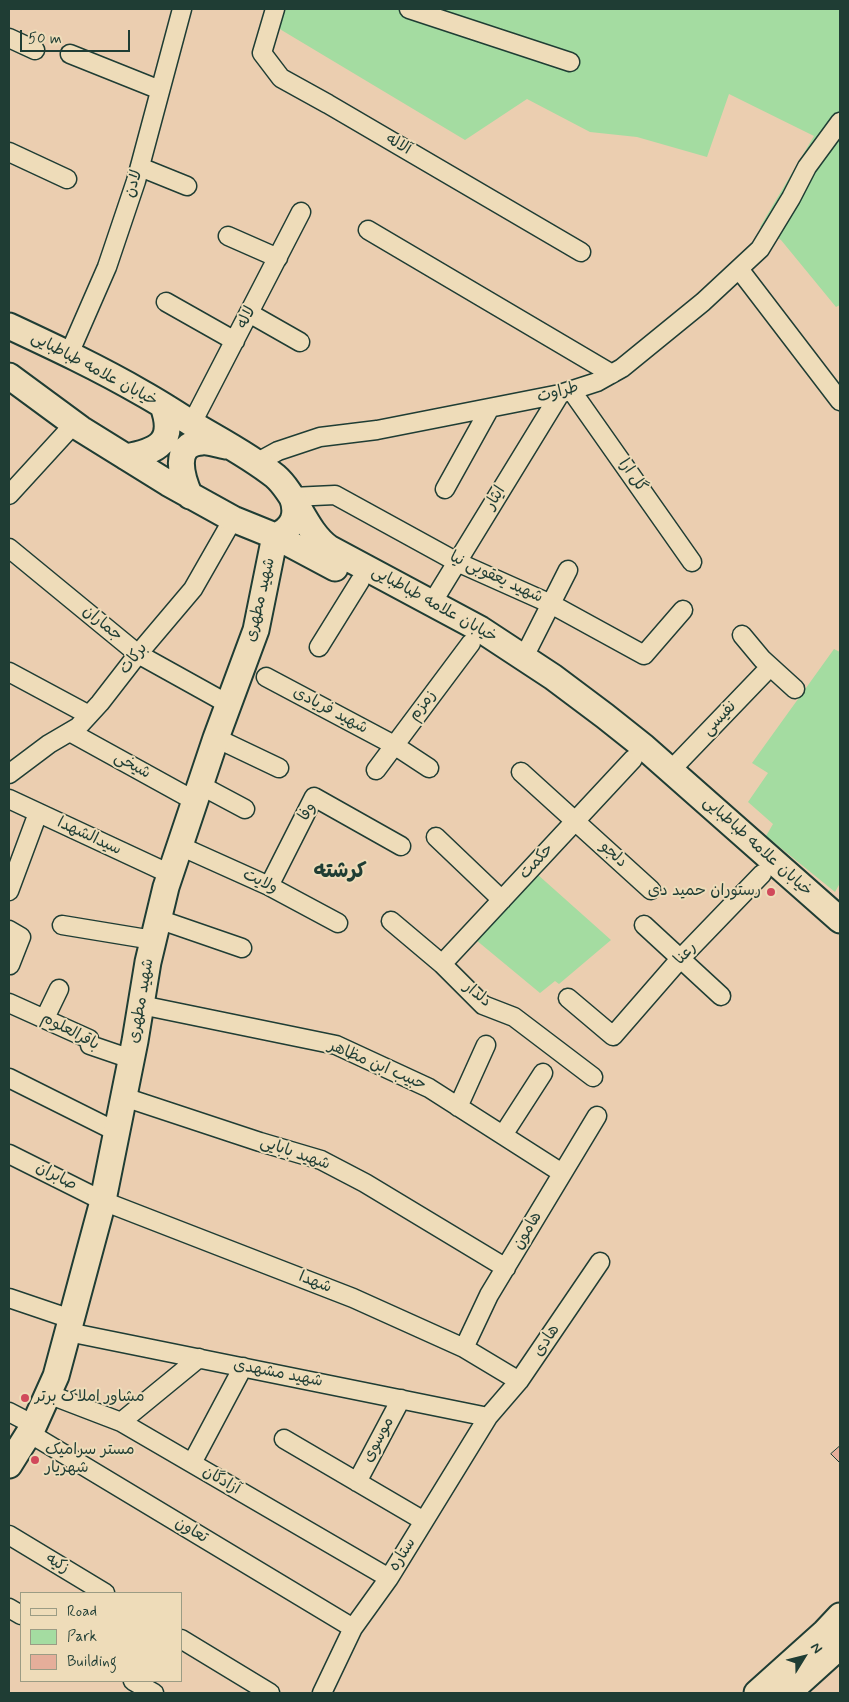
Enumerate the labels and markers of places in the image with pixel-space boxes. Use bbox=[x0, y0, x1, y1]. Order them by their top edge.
place label: رستوران حمید دی bbox=[648, 882, 761, 902]
marker: رستوران حمید دی bbox=[765, 886, 777, 898]
place label: مشاور املاک برتر bbox=[35, 1388, 145, 1408]
marker: مشاور املاک برتر bbox=[19, 1392, 31, 1404]
place label: مستر سرامیک شهریار bbox=[45, 1441, 135, 1479]
marker: مستر سرامیک شهریار bbox=[29, 1454, 41, 1466]

